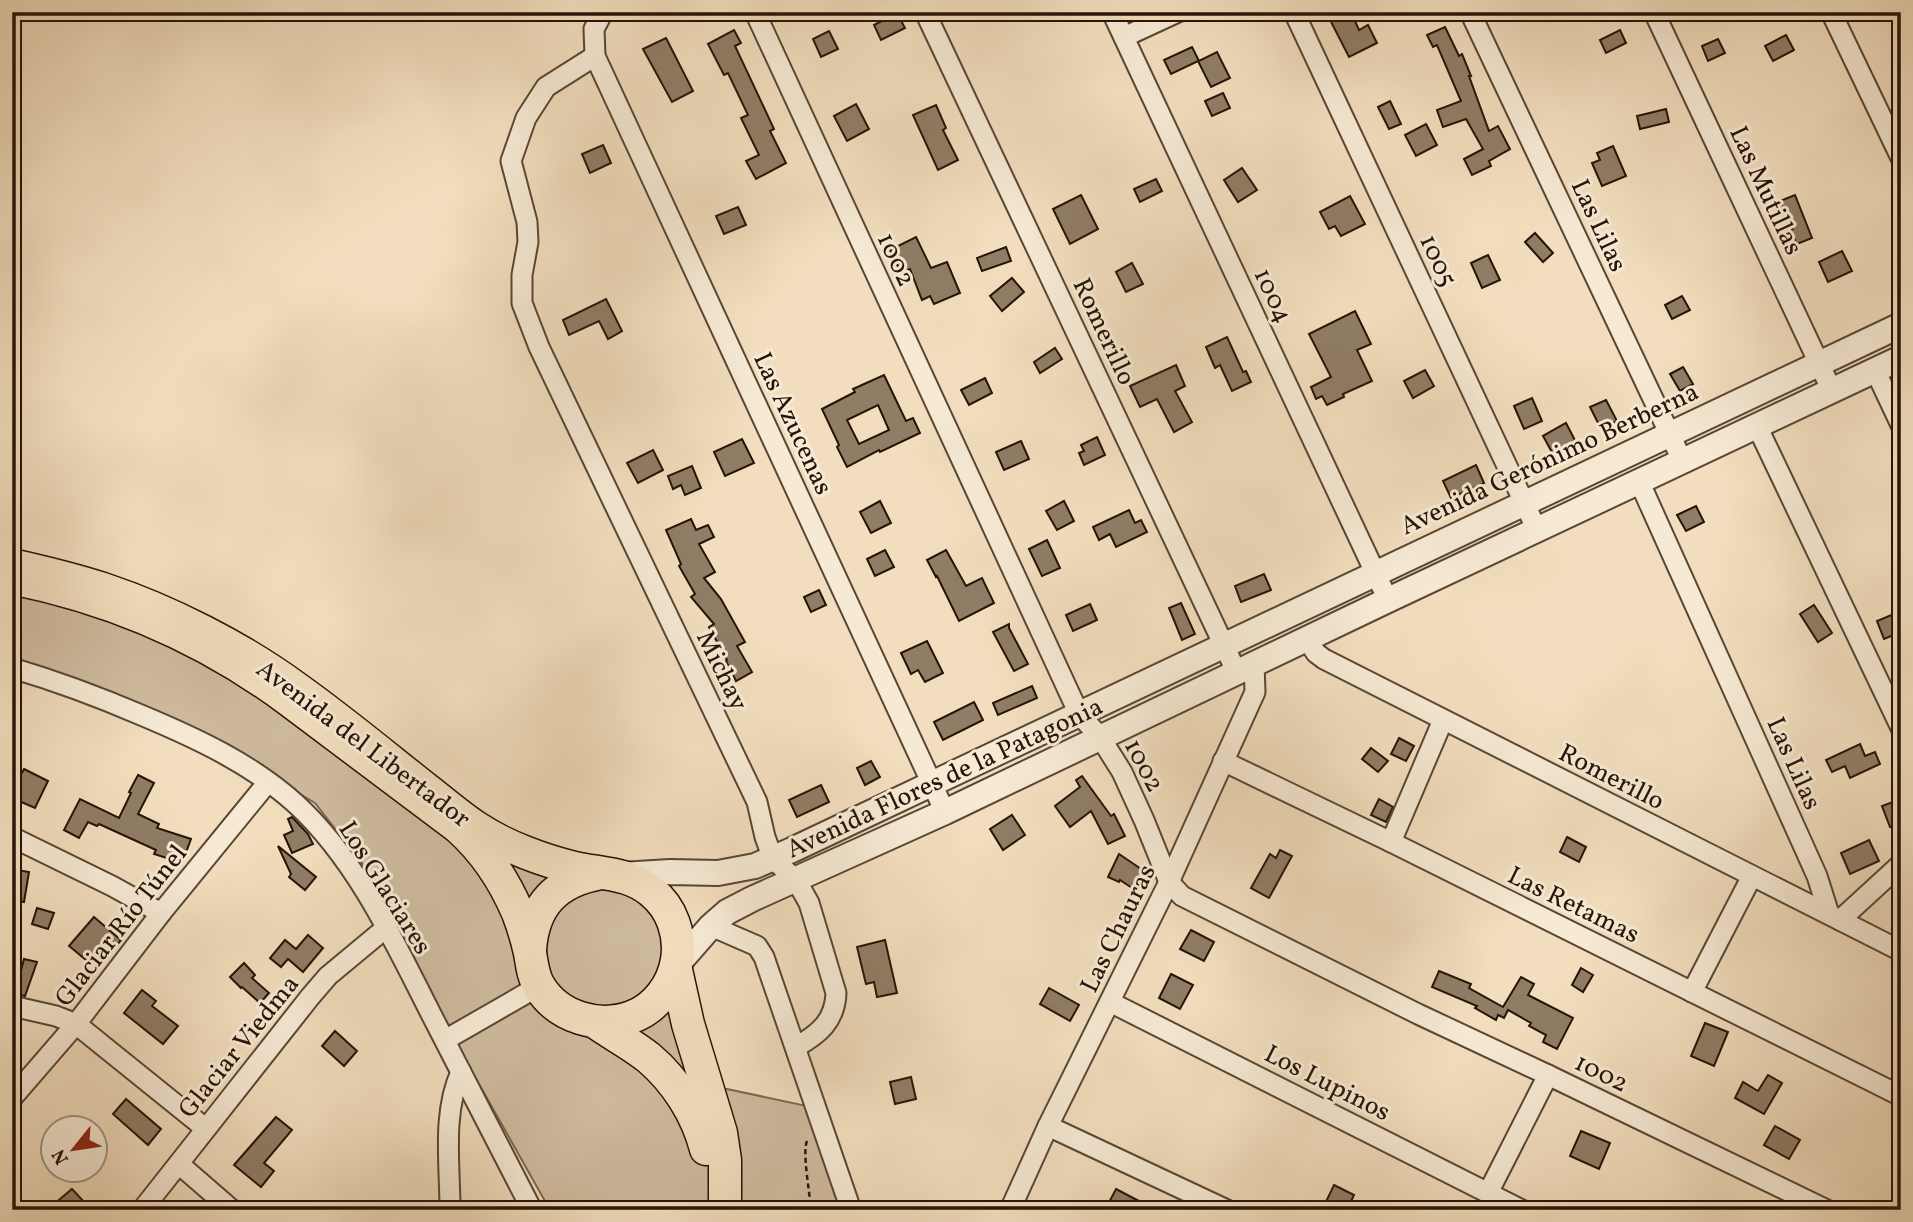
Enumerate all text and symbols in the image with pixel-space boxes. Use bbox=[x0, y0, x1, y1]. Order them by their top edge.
street label: Las Mutillas bbox=[1720, 120, 1811, 261]
street label: Las Lilas bbox=[1561, 174, 1635, 278]
street label: 1002 bbox=[867, 227, 923, 293]
street label: 1005 bbox=[1409, 229, 1465, 293]
street label: 1004 bbox=[1244, 263, 1300, 329]
street label: Romerillo bbox=[1063, 272, 1144, 391]
street label: Las Azucenas bbox=[743, 347, 841, 501]
street label: Avenida Gerónimo Berberna bbox=[1395, 375, 1705, 545]
street label: Michay bbox=[686, 625, 756, 717]
street label: Avenida del Libertador bbox=[248, 652, 478, 837]
street label: Avenida Flores de la Patagonia bbox=[781, 689, 1109, 868]
street label: Las Lilas bbox=[1757, 712, 1830, 816]
street label: 1002 bbox=[1114, 733, 1172, 799]
street label: Romerillo bbox=[1552, 736, 1670, 820]
street label: Los Glaciares bbox=[329, 814, 440, 962]
street label: Glaciar Río Túnel bbox=[47, 838, 196, 1015]
street label: Las Retamas bbox=[1501, 858, 1645, 953]
street label: Las Chauras bbox=[1072, 859, 1165, 999]
street label: Glaciar Viedma bbox=[171, 968, 309, 1126]
street label: Los Lupinos bbox=[1258, 1037, 1396, 1131]
street label: 1002 bbox=[1568, 1045, 1634, 1102]
north arrow bbox=[38, 1114, 108, 1184]
text: N bbox=[46, 1144, 76, 1169]

